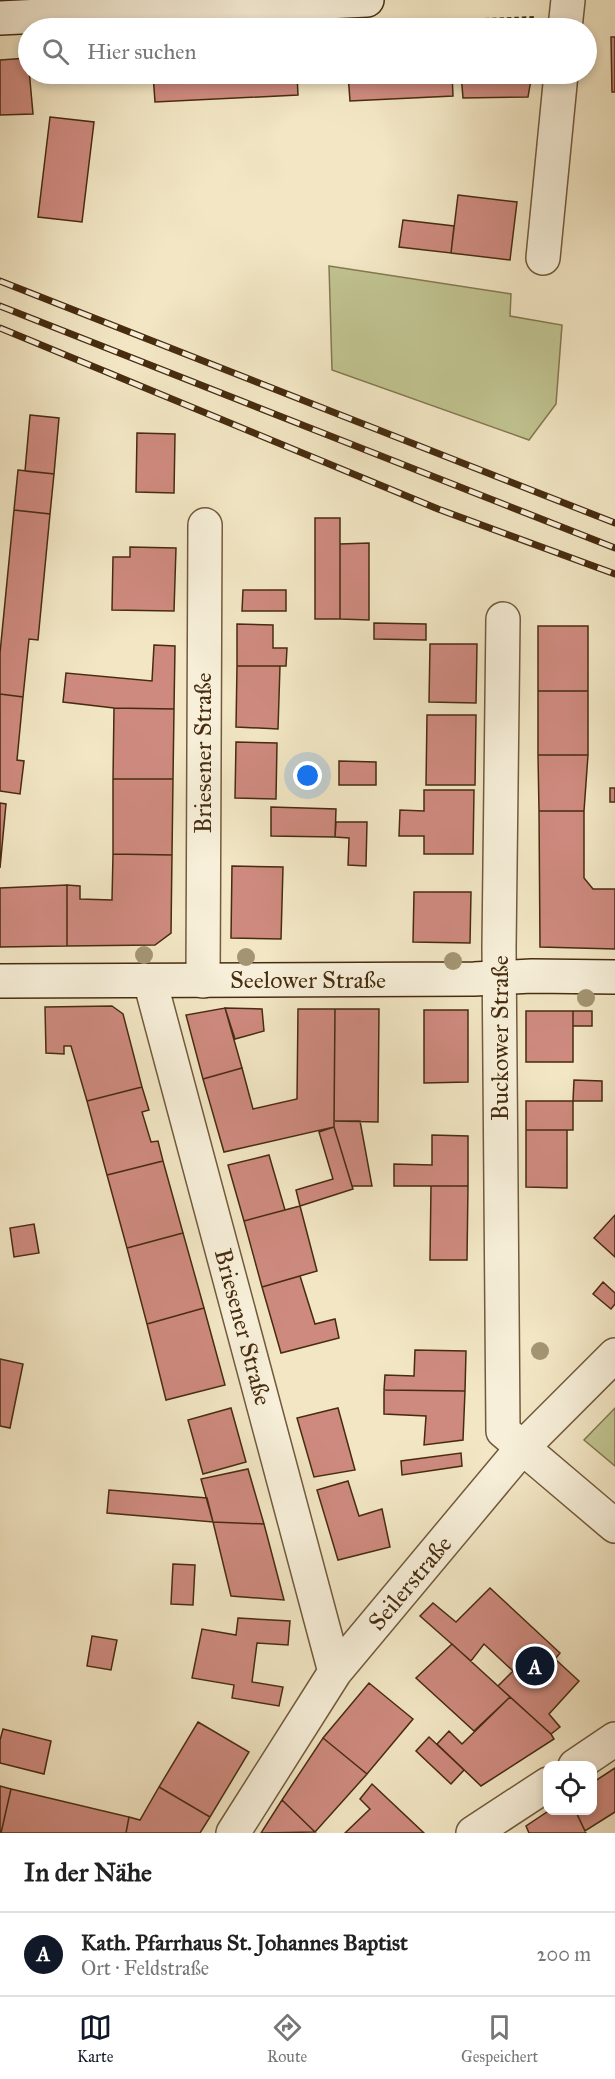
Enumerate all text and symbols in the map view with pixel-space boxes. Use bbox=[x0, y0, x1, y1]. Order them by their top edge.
search box bbox=[18, 18, 597, 84]
icon: search bbox=[39, 35, 72, 68]
text: Hier suchen bbox=[87, 38, 196, 65]
street label: Briesener Straße bbox=[188, 672, 218, 834]
your location bbox=[293, 761, 322, 790]
street label: Buckower Straße bbox=[485, 955, 515, 1121]
street label: Seelower Straße bbox=[230, 965, 386, 995]
street label: Briesener Straße bbox=[208, 1245, 278, 1409]
street label: Seilerstraße bbox=[362, 1529, 458, 1637]
pin: A bbox=[516, 1644, 554, 1688]
map controls bbox=[543, 1761, 597, 1815]
button: locate bbox=[543, 1761, 597, 1815]
text: In der Nähe bbox=[24, 1856, 152, 1888]
text: Kath. Pfarrhaus St. Johannes Baptist bbox=[81, 1929, 408, 1956]
text: A bbox=[37, 1942, 50, 1966]
text: 200 m bbox=[537, 1942, 591, 1966]
text: Ort · Feldstraße bbox=[81, 1956, 209, 1980]
tab: Karte bbox=[77, 2011, 113, 2066]
tab: Route bbox=[267, 2011, 307, 2066]
tab: Gespeichert bbox=[461, 2011, 538, 2066]

